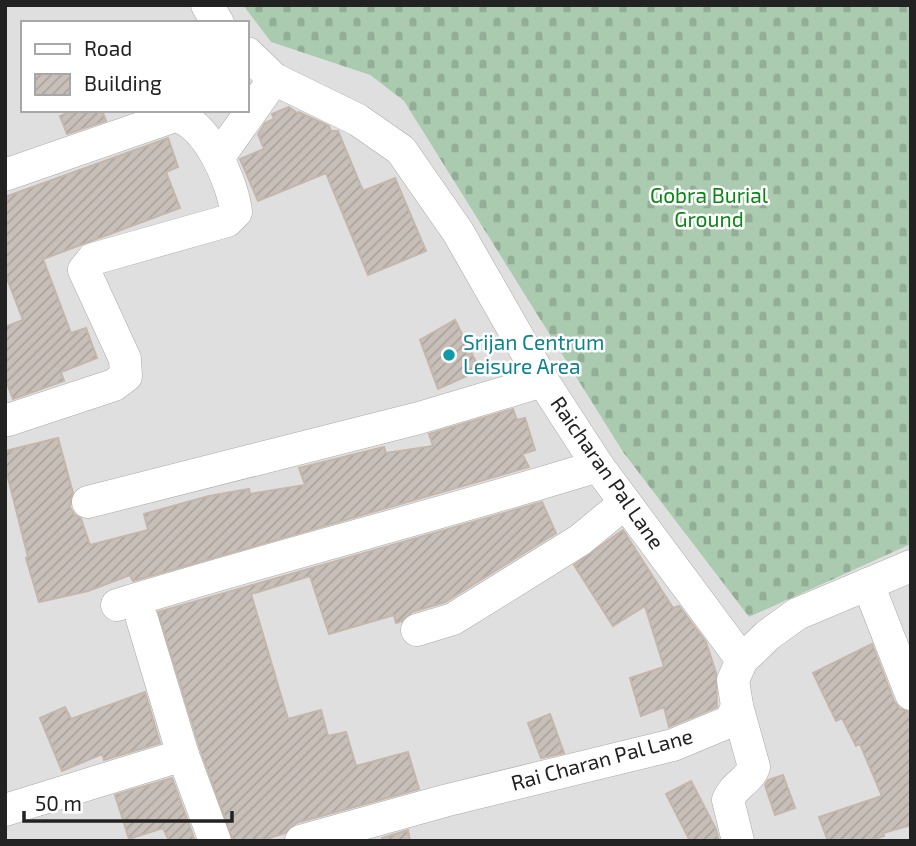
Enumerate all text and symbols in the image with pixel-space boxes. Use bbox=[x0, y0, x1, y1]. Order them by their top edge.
legend bbox=[21, 21, 248, 112]
text: Road bbox=[84, 35, 132, 60]
text: Building bbox=[84, 70, 162, 95]
park label: Gobra Burial Ground bbox=[650, 182, 769, 231]
place label: Srijan Centrum Leisure Area bbox=[463, 329, 604, 378]
marker: Srijan Centrum Leisure Area bbox=[441, 347, 457, 363]
street label: Raicharan Pal Lane bbox=[546, 391, 670, 553]
street label: Rai Charan Pal Lane bbox=[508, 722, 695, 795]
scale bar bbox=[24, 780, 233, 824]
text: 50 m bbox=[35, 790, 82, 815]

